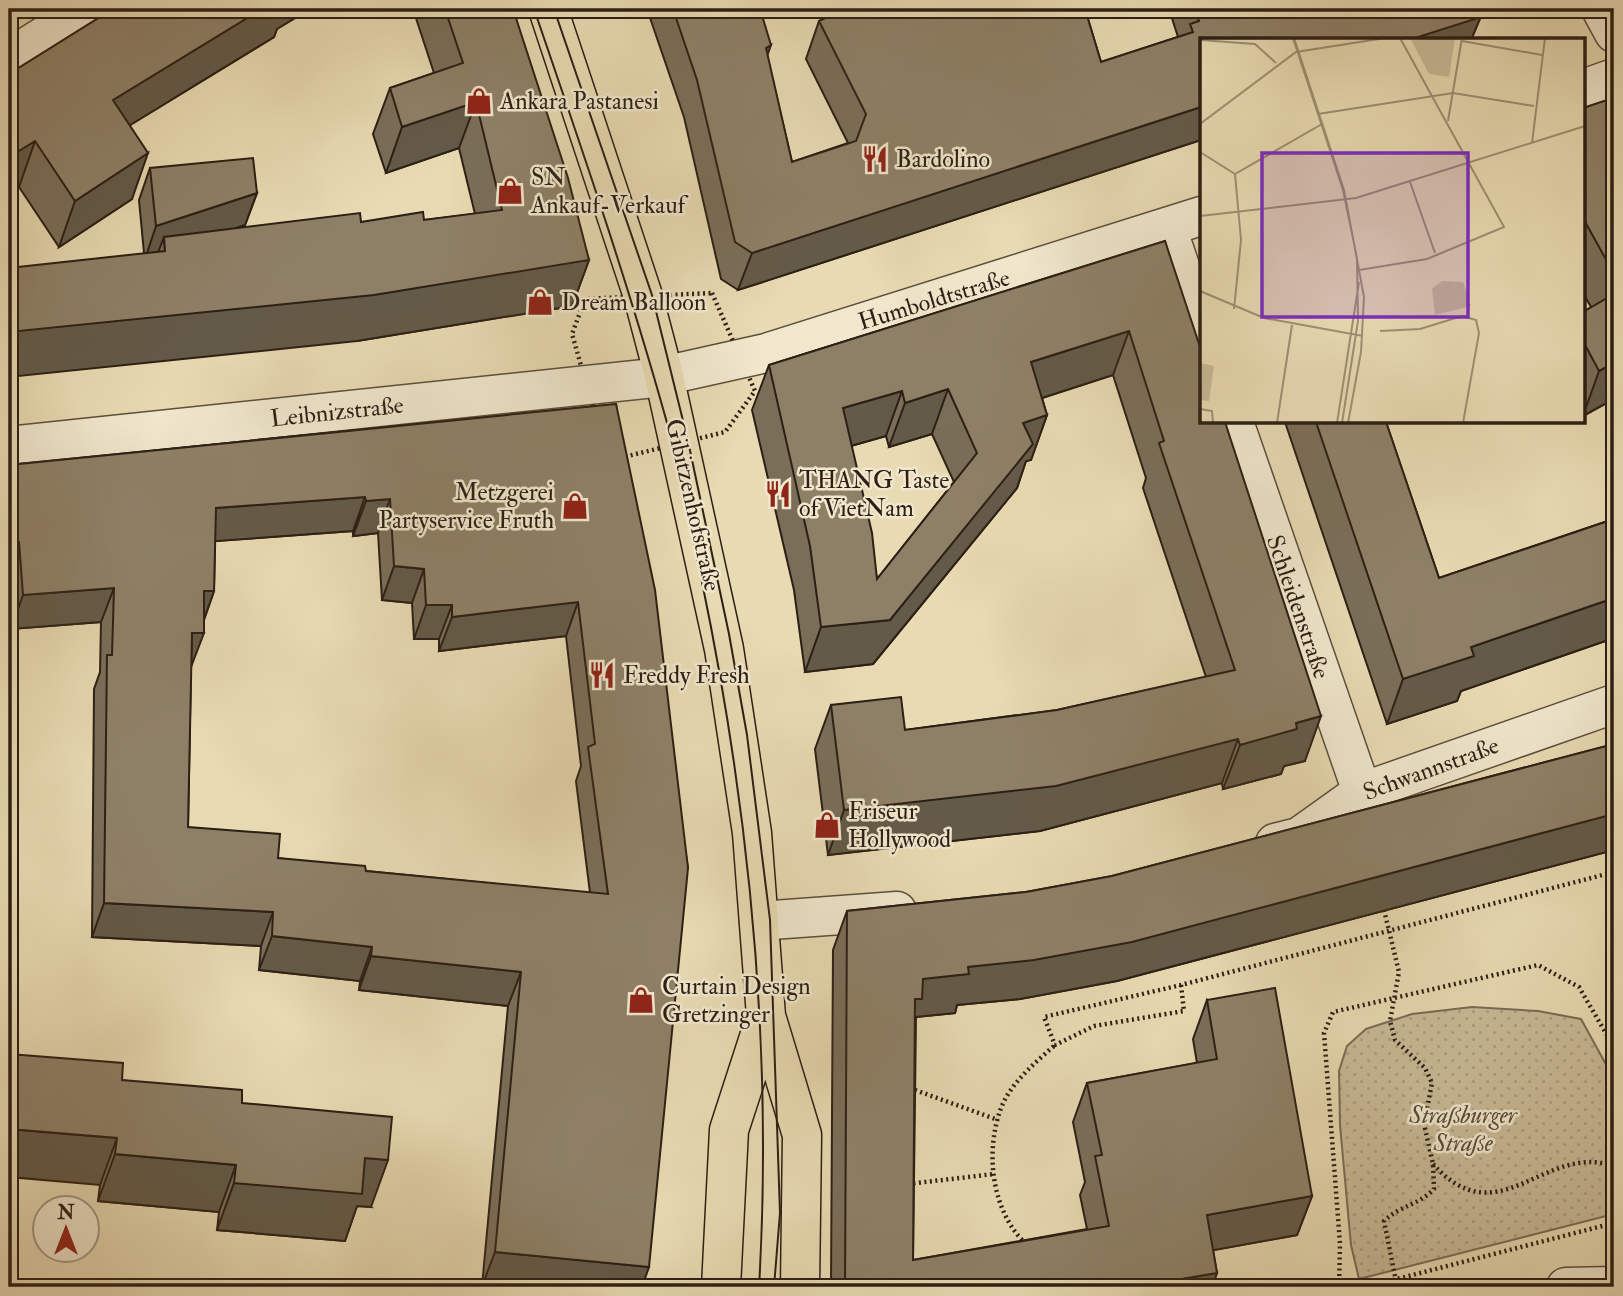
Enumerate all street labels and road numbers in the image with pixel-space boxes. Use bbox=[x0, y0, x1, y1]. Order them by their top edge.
street label: Humboldtstraße bbox=[854, 262, 1014, 338]
street label: Leibnizstraße bbox=[269, 390, 405, 434]
street label: Gibitzenhofstraße bbox=[658, 416, 728, 594]
street label: Schleidenstraße bbox=[1259, 531, 1337, 683]
street label: Schwannstraße bbox=[1359, 730, 1503, 808]

